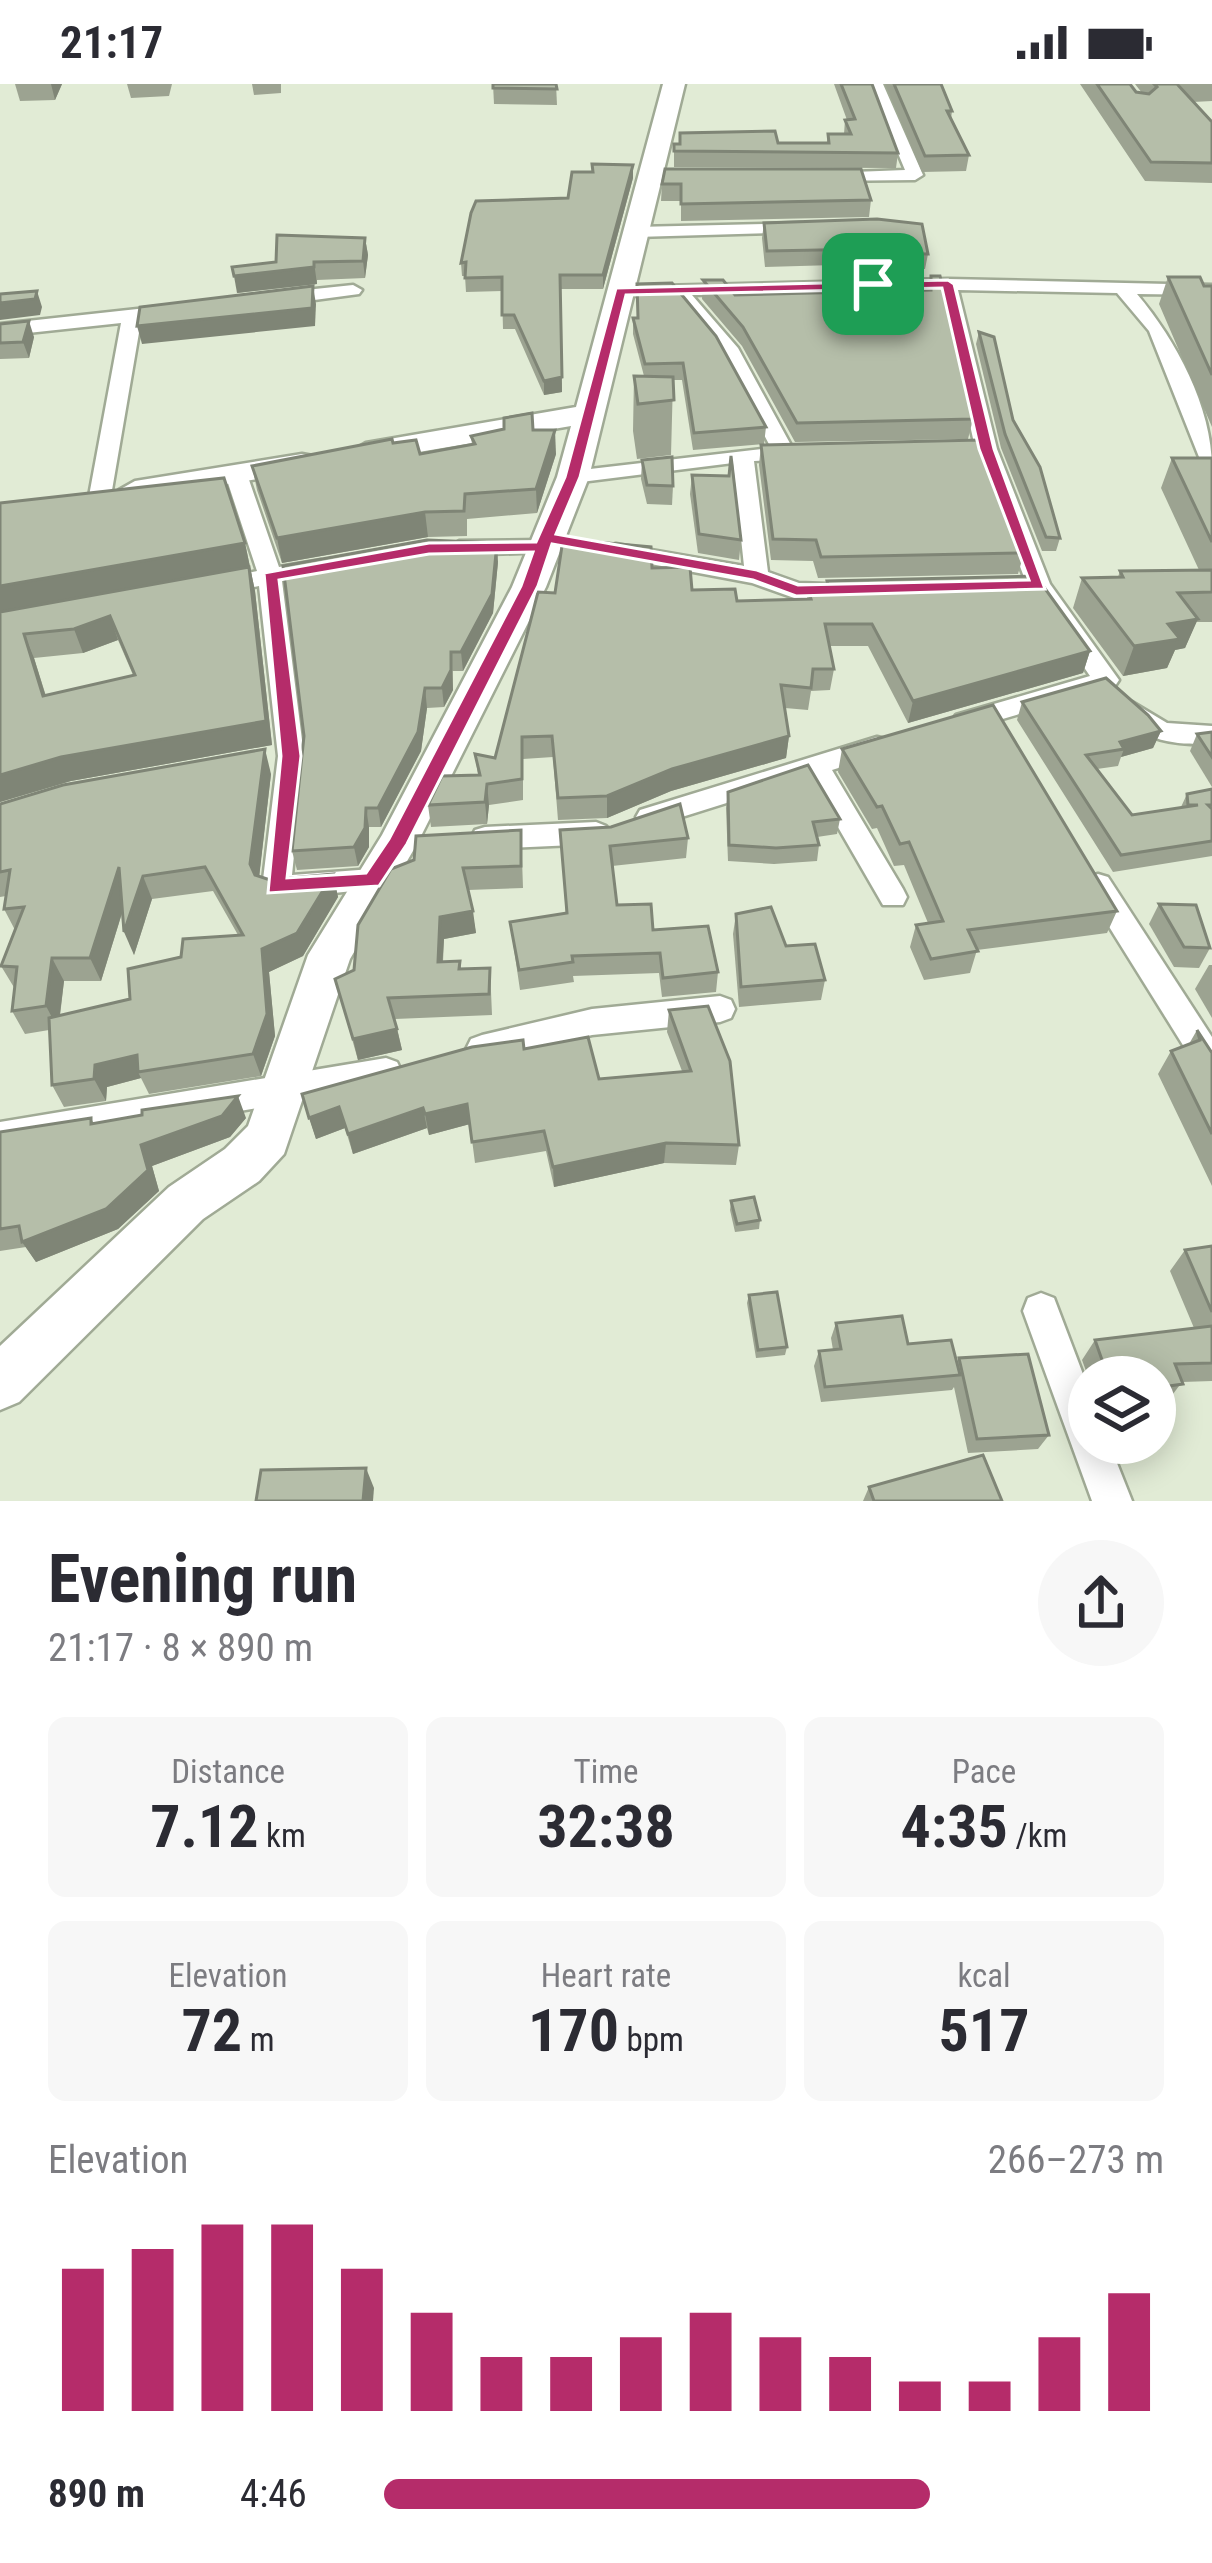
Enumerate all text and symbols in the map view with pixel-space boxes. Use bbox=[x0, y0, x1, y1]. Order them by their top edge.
text: 21:17 bbox=[60, 16, 163, 69]
pin bbox=[822, 233, 924, 335]
icon: arrive bbox=[840, 251, 906, 317]
map controls bbox=[1068, 1356, 1176, 1464]
button: layers bbox=[1068, 1356, 1176, 1464]
button: share bbox=[1038, 1540, 1164, 1666]
text: Evening run bbox=[48, 1541, 357, 1618]
text: 21:17 · 8 × 890 m bbox=[48, 1625, 313, 1671]
text: Distance bbox=[171, 1752, 285, 1791]
text: Time bbox=[573, 1752, 639, 1791]
text: Pace bbox=[952, 1752, 1016, 1791]
text: 7.12 bbox=[150, 1791, 259, 1862]
text: 32:38 bbox=[537, 1791, 675, 1862]
text: 4:35 bbox=[901, 1791, 1008, 1862]
text: km bbox=[259, 1816, 306, 1855]
text: /km bbox=[1008, 1816, 1067, 1855]
text: Elevation bbox=[169, 1956, 287, 1995]
text: Heart rate bbox=[541, 1956, 671, 1995]
text: kcal bbox=[957, 1956, 1011, 1995]
text: 72 bbox=[181, 1995, 242, 2066]
text: 170 bbox=[528, 1995, 619, 2066]
text: 517 bbox=[939, 1995, 1029, 2066]
text: m bbox=[242, 2020, 275, 2059]
text: bpm bbox=[619, 2020, 684, 2059]
text: Elevation bbox=[48, 2137, 188, 2183]
text: 266–273 m bbox=[988, 2137, 1164, 2183]
text: 890 m bbox=[48, 2471, 145, 2517]
text: 4:46 bbox=[240, 2471, 307, 2517]

